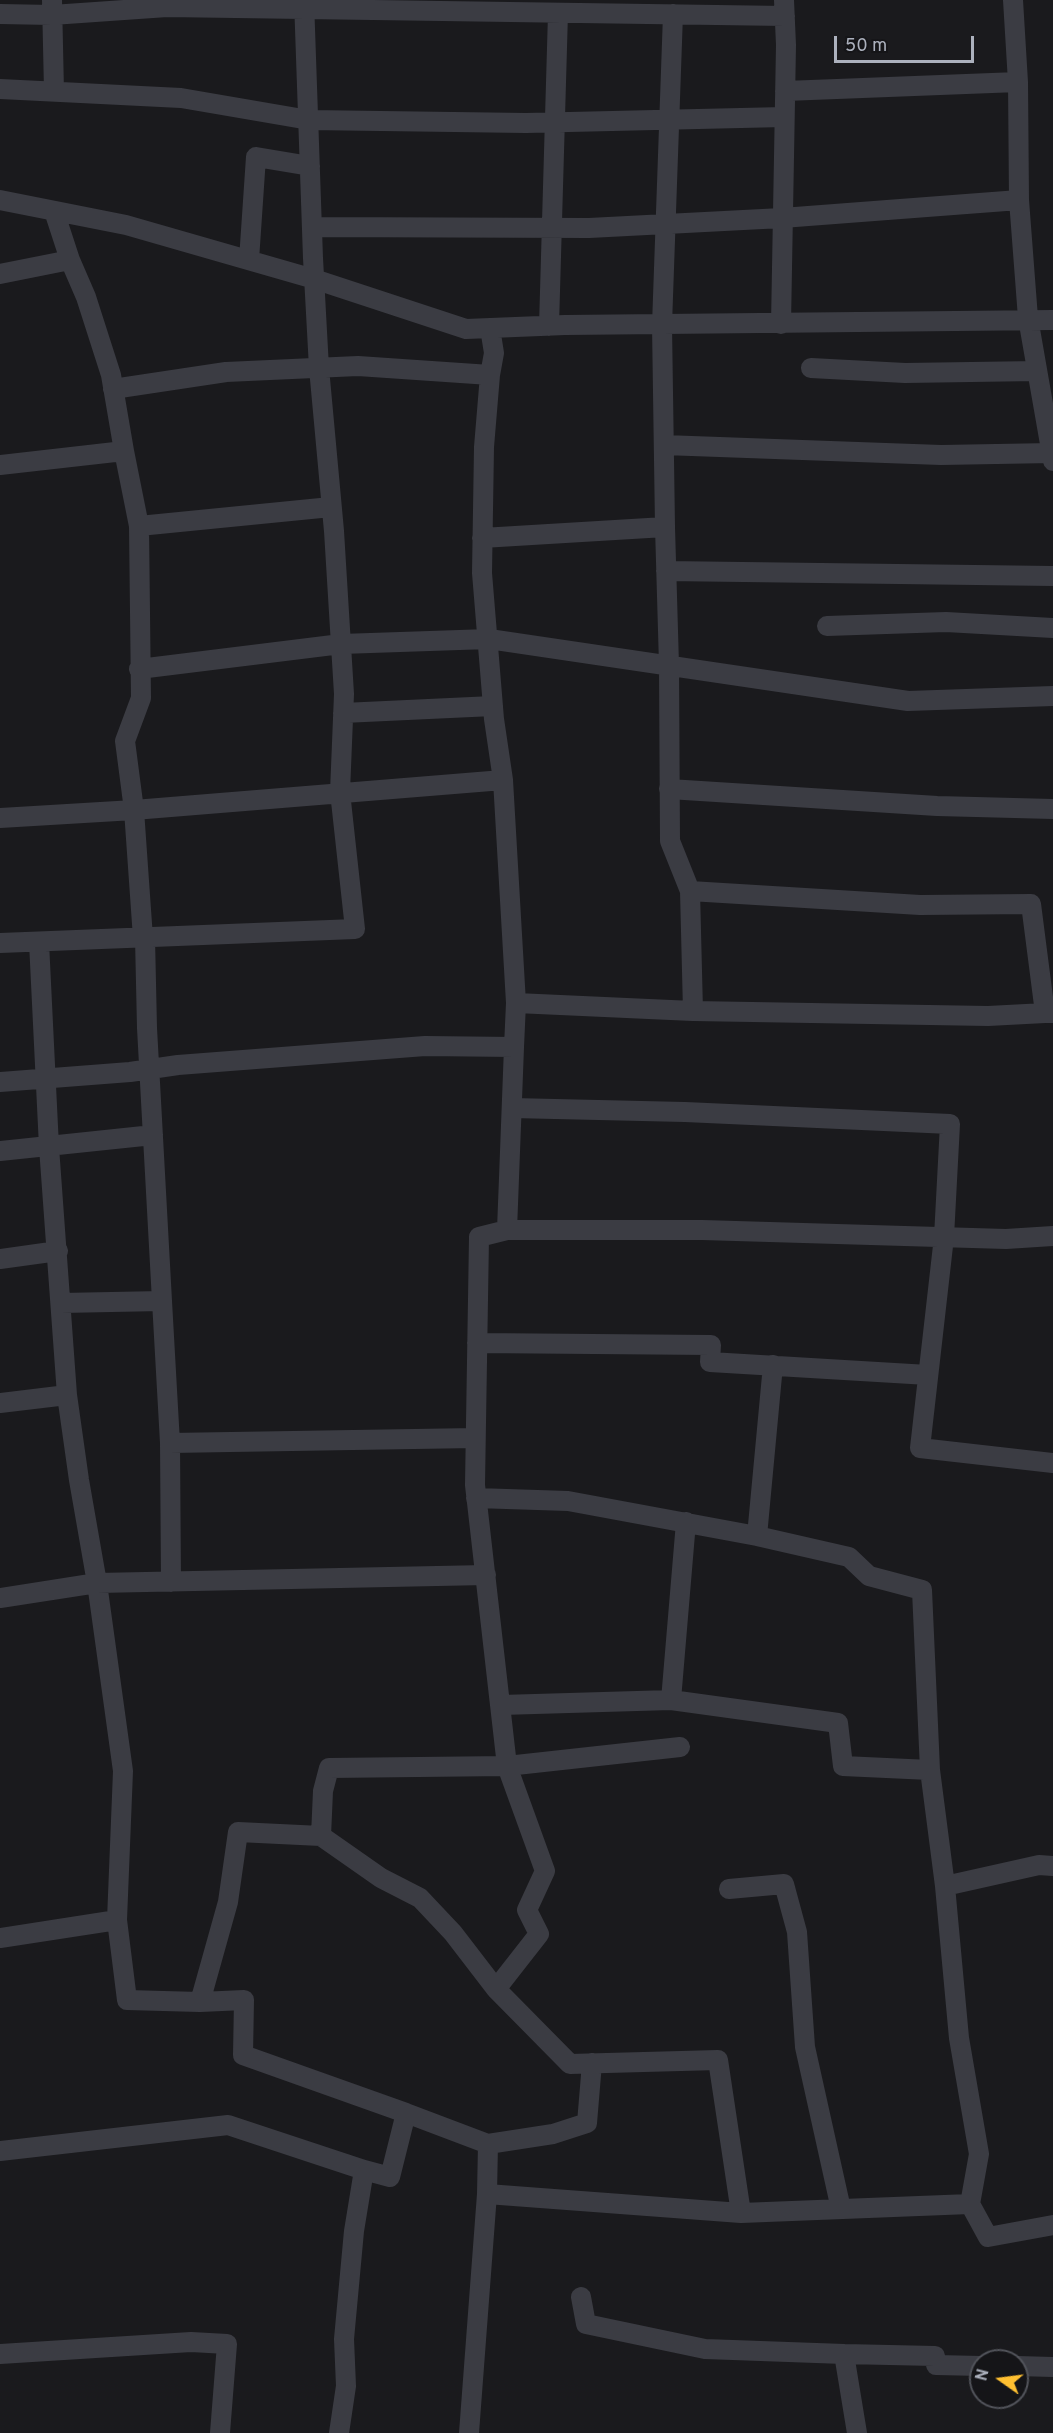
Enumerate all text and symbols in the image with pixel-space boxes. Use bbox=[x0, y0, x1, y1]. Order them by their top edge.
scale bar bbox=[837, 24, 976, 62]
text: 50 m bbox=[845, 35, 887, 58]
north arrow bbox=[969, 2349, 1029, 2409]
text: N bbox=[972, 2367, 995, 2383]

